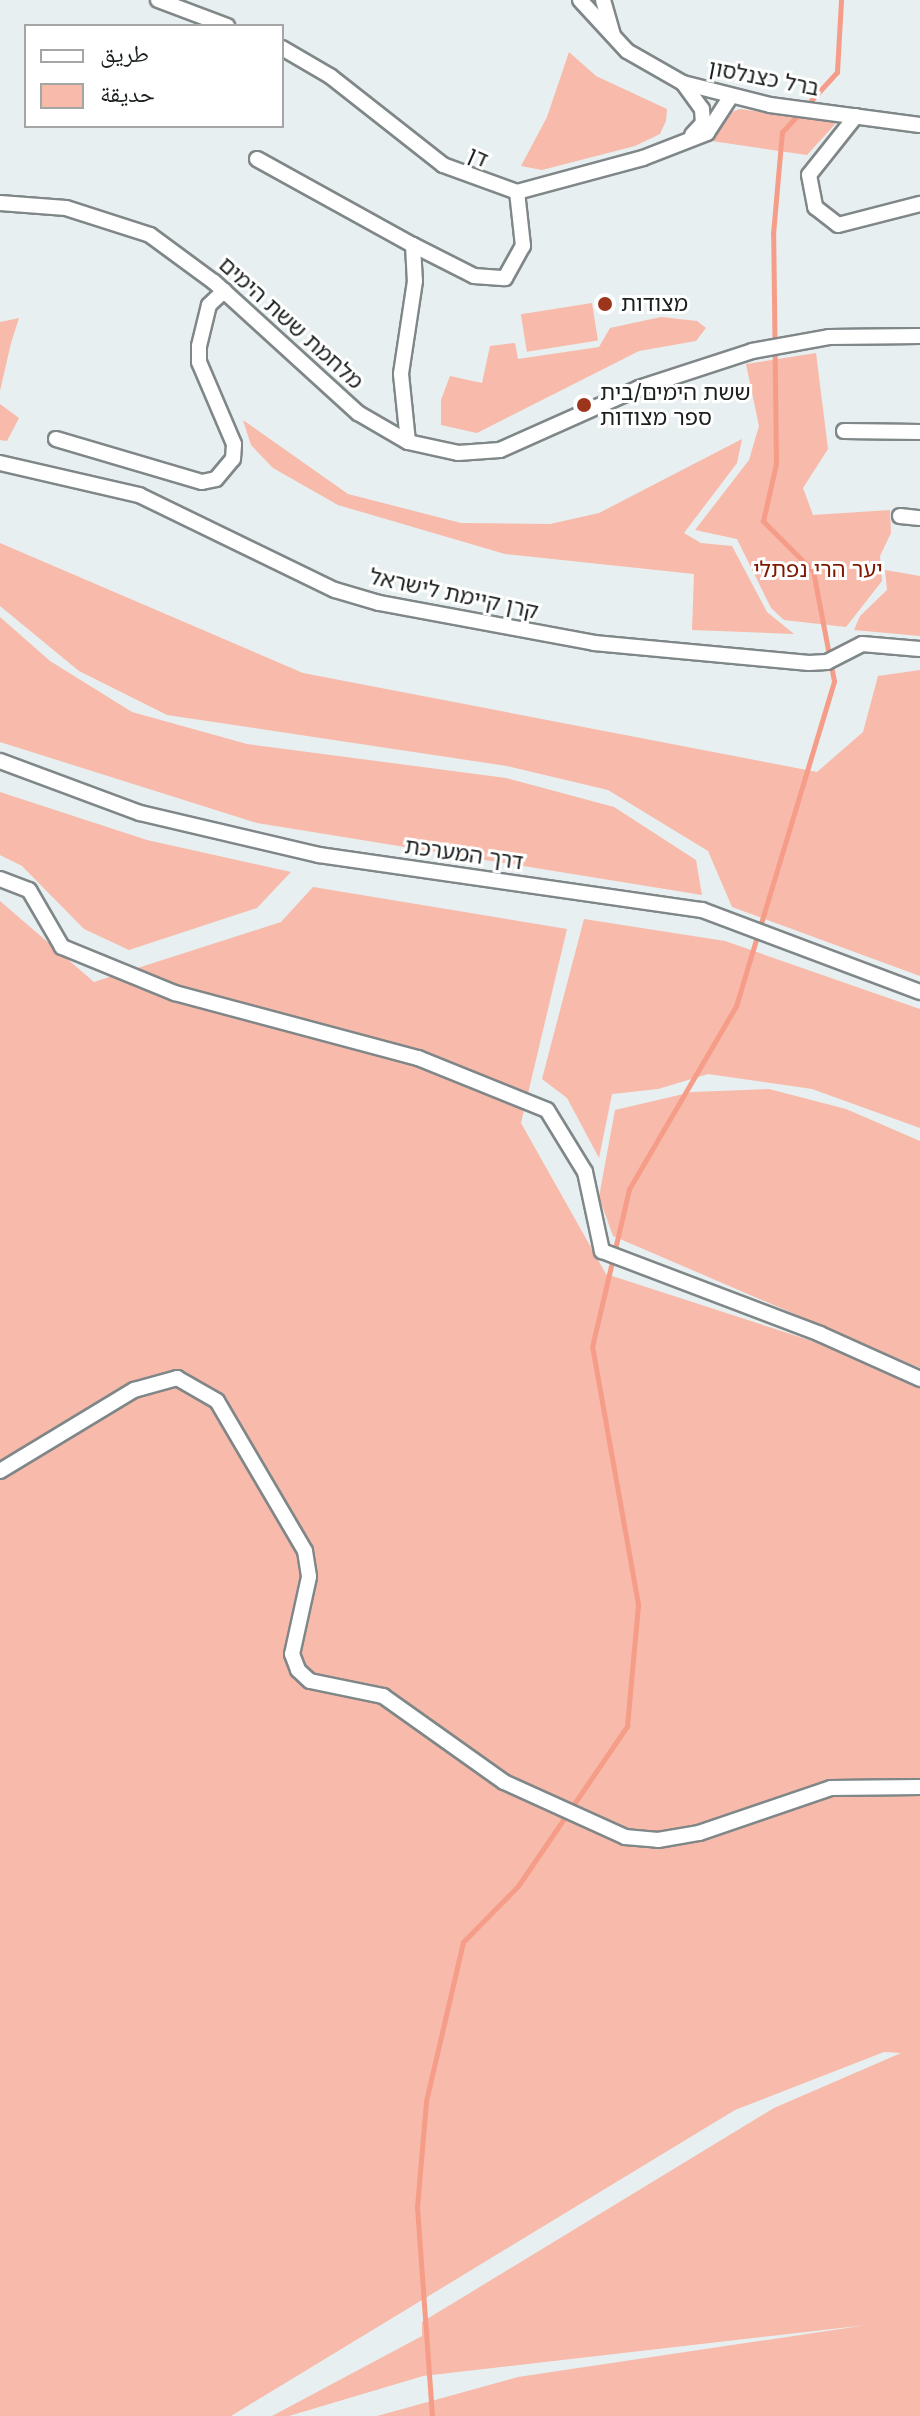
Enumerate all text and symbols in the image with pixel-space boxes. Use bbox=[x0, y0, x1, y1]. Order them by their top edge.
legend bbox=[24, 24, 284, 128]
text: طريق bbox=[100, 39, 149, 68]
street label: ברל כצנלסון bbox=[706, 54, 822, 102]
text: حديقة bbox=[100, 79, 155, 108]
street label: דן bbox=[464, 141, 492, 173]
street label: מלחמת ששת הימים bbox=[213, 251, 369, 395]
place label: מצודות bbox=[621, 291, 688, 317]
marker: מצודות bbox=[596, 295, 614, 313]
place label: ששת הימים/בית ספר מצודות bbox=[600, 379, 751, 430]
marker: ששת הימים/בית ספר מצודות bbox=[575, 396, 593, 414]
park label: יער הרי נפתלי bbox=[753, 557, 883, 583]
street label: קרן קיימת לישראל bbox=[367, 563, 541, 625]
street label: דרך המערכת bbox=[403, 833, 525, 875]

